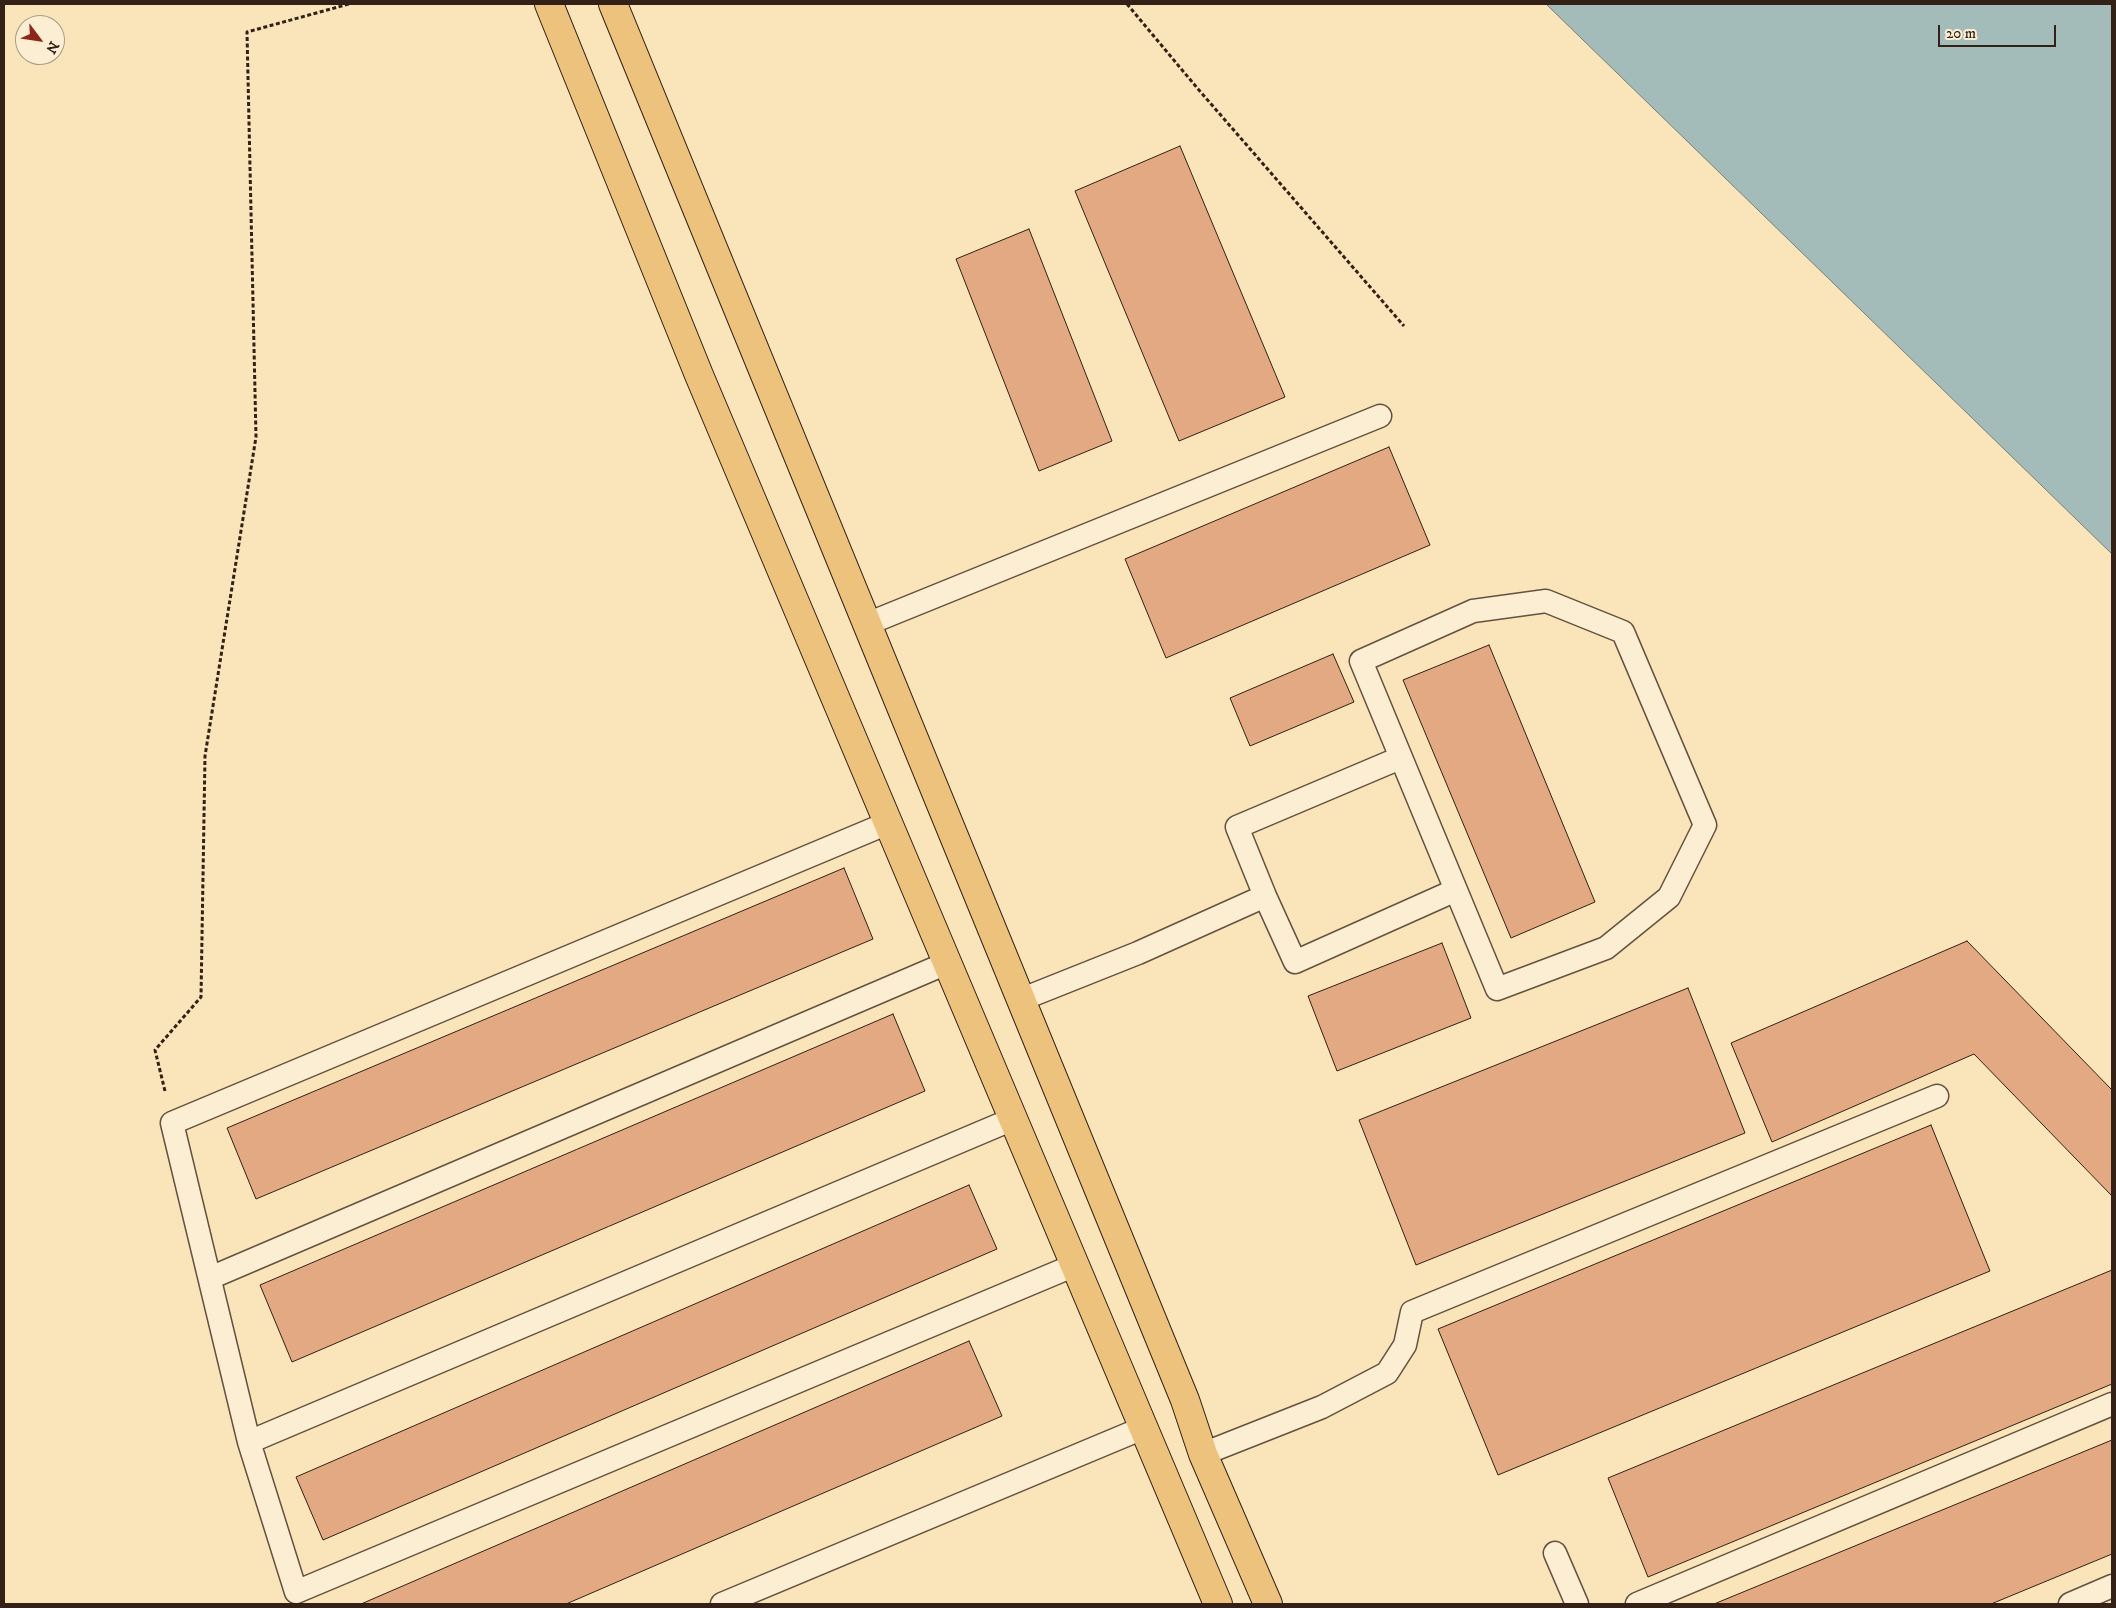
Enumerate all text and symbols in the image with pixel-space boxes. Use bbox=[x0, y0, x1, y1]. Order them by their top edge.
north arrow bbox=[15, 15, 65, 65]
scale bar bbox=[1941, 15, 2058, 47]
text: 20 m bbox=[1946, 24, 1976, 43]
text: N bbox=[41, 38, 63, 57]

